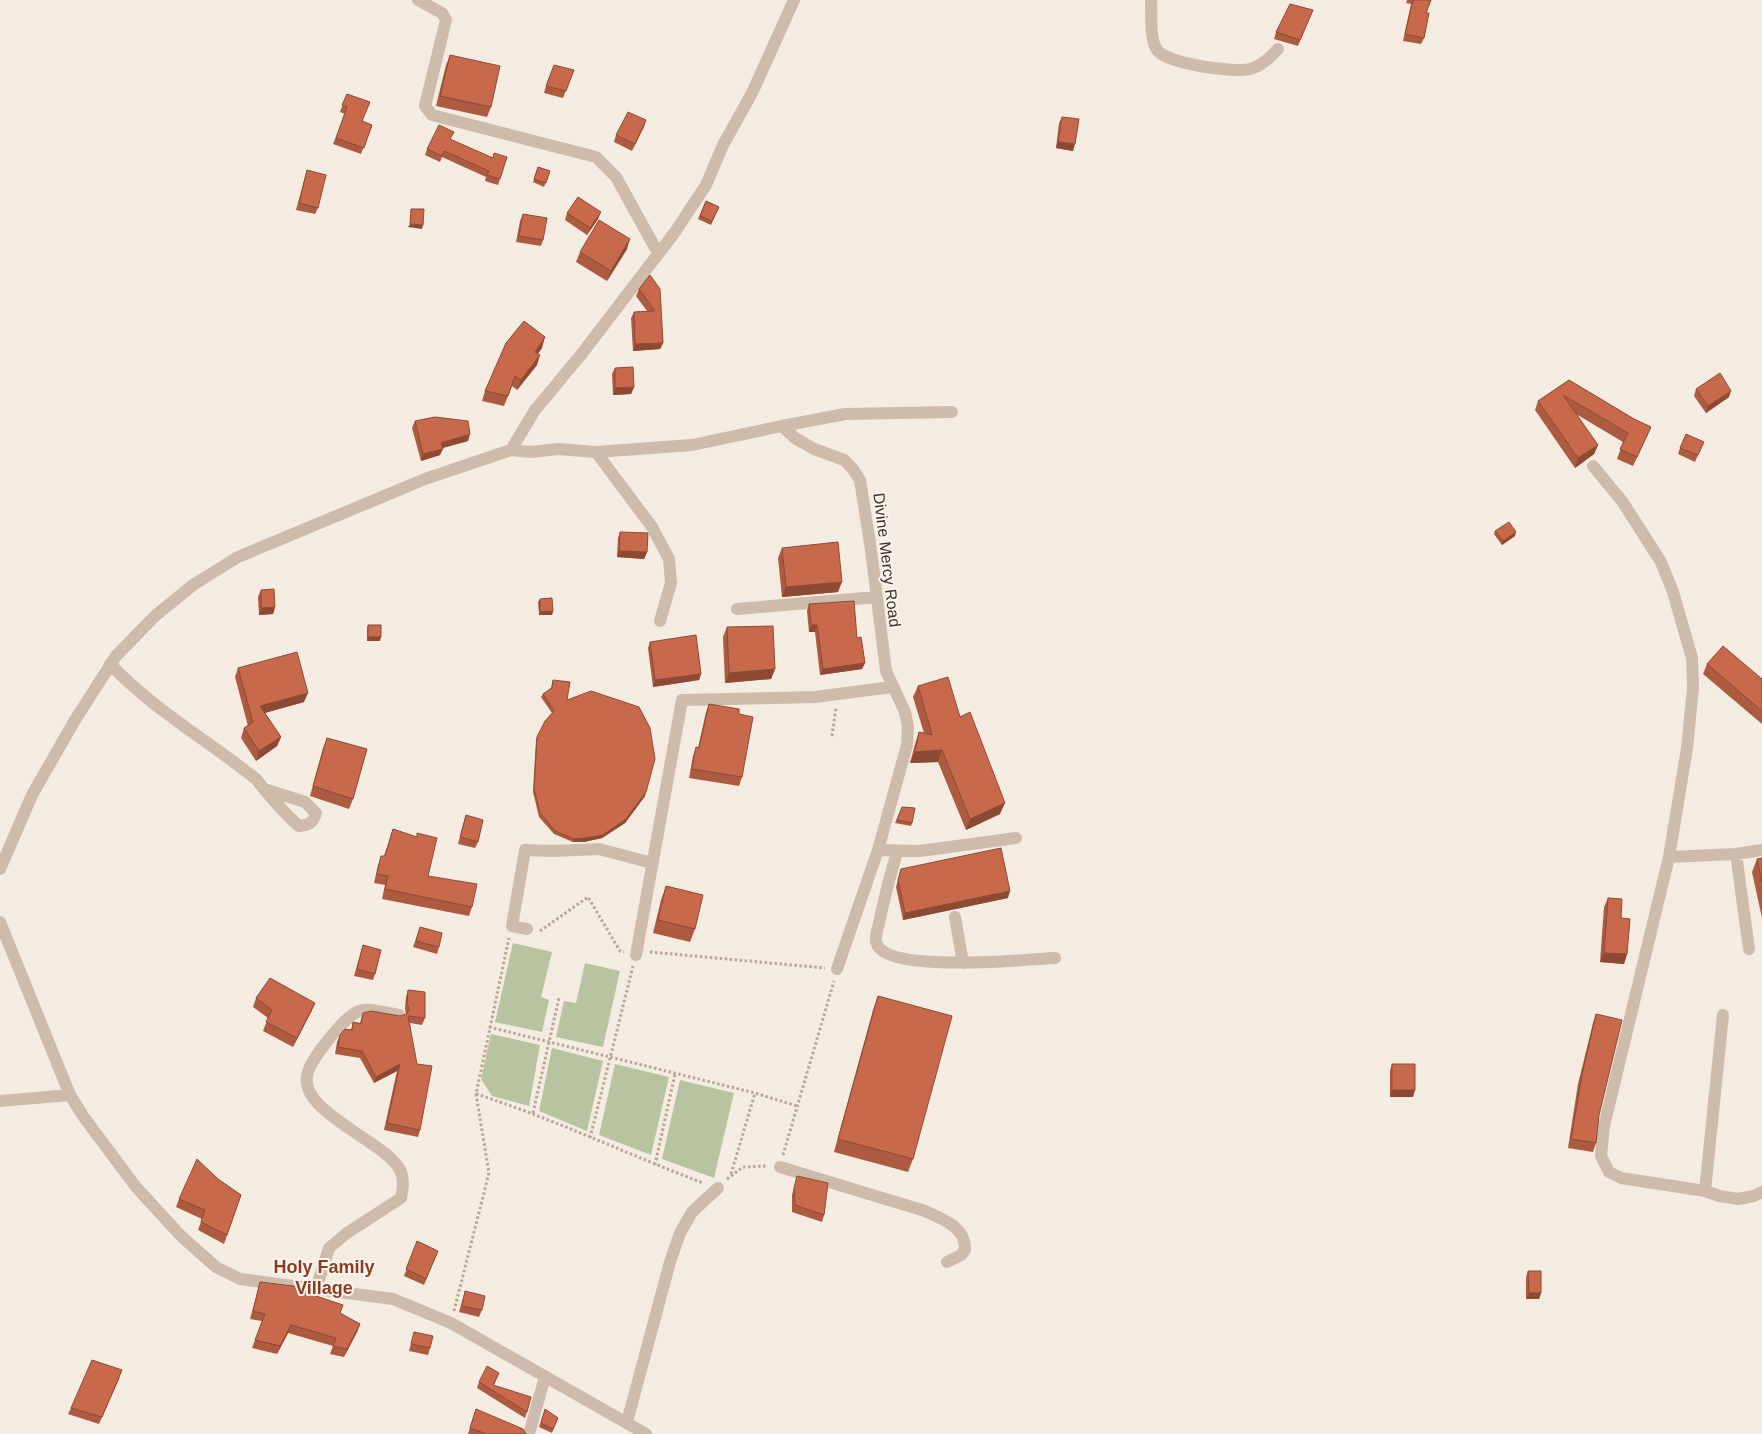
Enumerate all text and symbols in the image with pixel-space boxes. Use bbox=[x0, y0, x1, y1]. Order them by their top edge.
street label: Divine Mercy Road bbox=[870, 492, 904, 628]
district label: Holy Family Village bbox=[273, 1257, 375, 1298]

